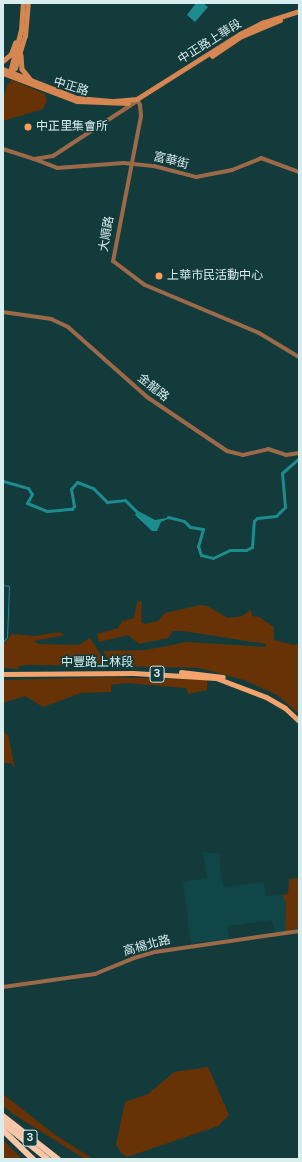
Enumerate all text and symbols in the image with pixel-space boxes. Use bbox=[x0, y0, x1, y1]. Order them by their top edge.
street label: 中正路上華段 bbox=[176, 17, 244, 67]
street label: 中正路 bbox=[52, 75, 90, 99]
place label: 中正里集會所 bbox=[36, 120, 108, 134]
marker: 中正里集會所 bbox=[23, 122, 33, 132]
street label: 富華街 bbox=[152, 150, 190, 172]
street label: 大順路 bbox=[97, 215, 117, 253]
place label: 上華市民活動中心 bbox=[167, 269, 263, 283]
marker: 上華市民活動中心 bbox=[154, 271, 164, 281]
street label: 金龍路 bbox=[134, 371, 172, 405]
street label: 中豐路上林段 bbox=[61, 656, 133, 670]
road number: 3 bbox=[149, 665, 165, 683]
street label: 高楊北路 bbox=[122, 933, 172, 959]
road number: 3 bbox=[22, 1129, 38, 1147]

